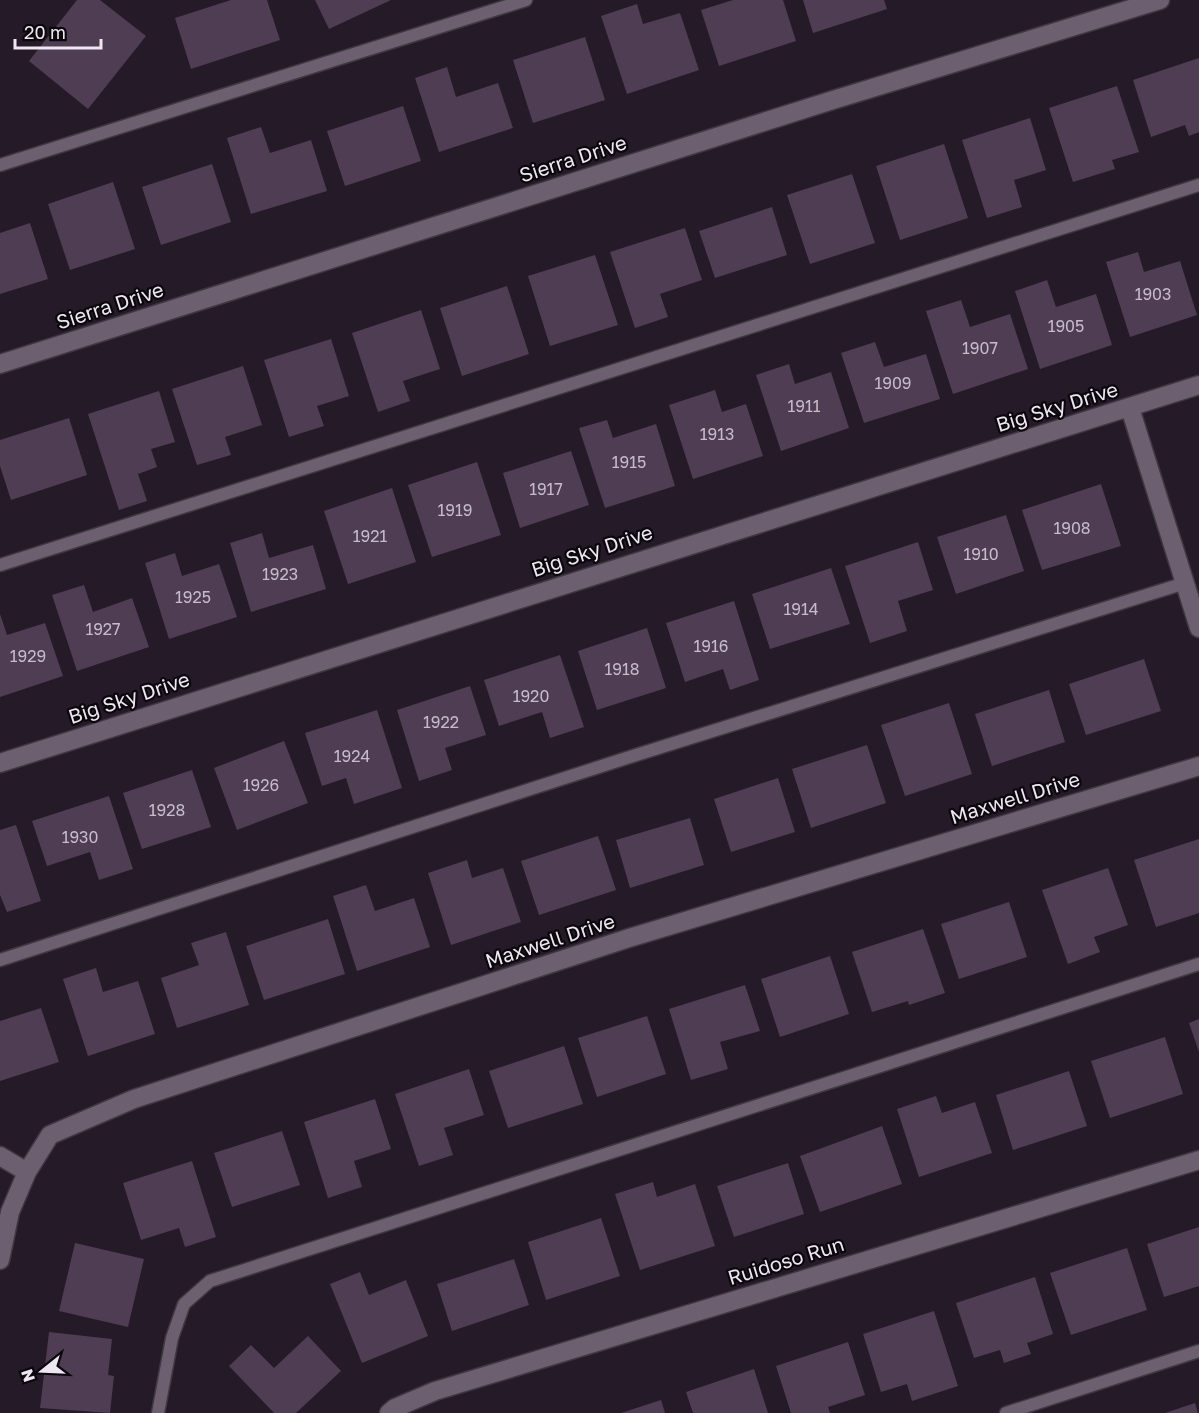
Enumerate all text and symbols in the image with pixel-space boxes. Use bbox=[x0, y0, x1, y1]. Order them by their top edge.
scale bar bbox=[15, 12, 100, 50]
text: 20 m bbox=[24, 21, 66, 43]
street label: Sierra Drive bbox=[516, 129, 629, 187]
street label: Sierra Drive bbox=[53, 276, 166, 334]
house number: 1903 bbox=[1135, 284, 1171, 304]
house number: 1905 bbox=[1048, 316, 1084, 336]
house number: 1907 bbox=[962, 338, 998, 358]
house number: 1909 bbox=[874, 373, 912, 393]
street label: Big Sky Drive bbox=[993, 376, 1121, 436]
house number: 1911 bbox=[788, 396, 821, 416]
house number: 1913 bbox=[700, 424, 734, 444]
house number: 1915 bbox=[612, 452, 646, 472]
house number: 1917 bbox=[529, 479, 563, 499]
house number: 1919 bbox=[438, 500, 472, 520]
house number: 1908 bbox=[1053, 518, 1091, 538]
street label: Big Sky Drive bbox=[528, 519, 655, 581]
house number: 1921 bbox=[353, 526, 387, 546]
house number: 1910 bbox=[963, 544, 999, 564]
house number: 1923 bbox=[262, 564, 298, 584]
house number: 1925 bbox=[175, 587, 211, 607]
house number: 1914 bbox=[784, 599, 818, 619]
house number: 1927 bbox=[85, 619, 121, 639]
house number: 1916 bbox=[694, 636, 728, 656]
house number: 1929 bbox=[10, 646, 46, 666]
house number: 1918 bbox=[605, 659, 639, 679]
street label: Big Sky Drive bbox=[65, 666, 192, 728]
house number: 1920 bbox=[513, 686, 549, 706]
house number: 1922 bbox=[423, 712, 459, 732]
house number: 1924 bbox=[334, 746, 370, 766]
street label: Maxwell Drive bbox=[947, 766, 1083, 828]
house number: 1926 bbox=[243, 775, 279, 795]
house number: 1928 bbox=[149, 800, 185, 820]
house number: 1930 bbox=[62, 827, 98, 847]
street label: Maxwell Drive bbox=[482, 908, 617, 972]
street label: Ruidoso Run bbox=[725, 1231, 847, 1289]
north arrow bbox=[12, 1341, 72, 1401]
text: N bbox=[16, 1367, 39, 1385]

